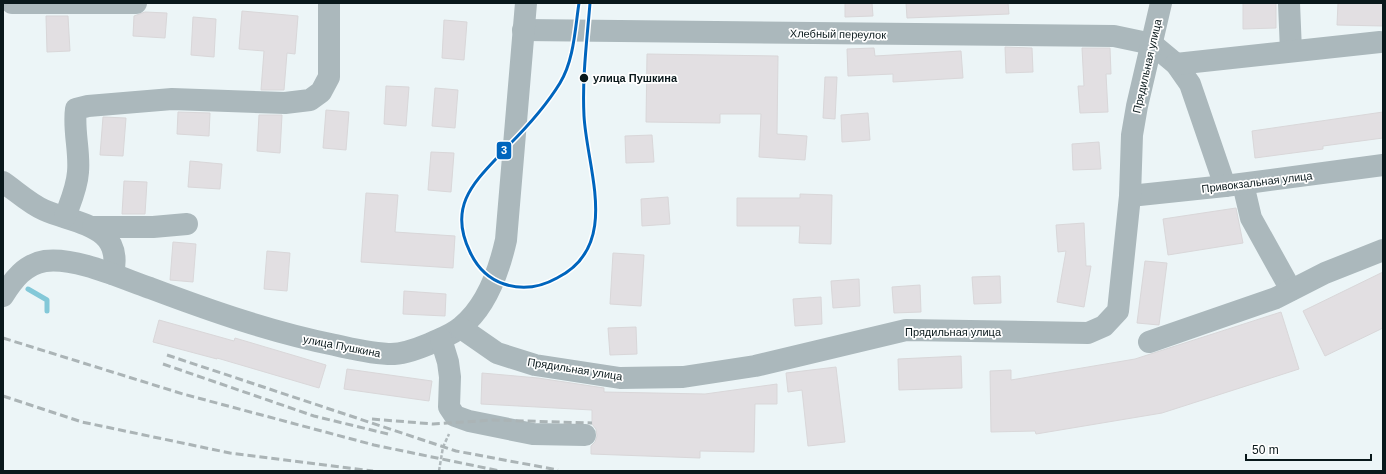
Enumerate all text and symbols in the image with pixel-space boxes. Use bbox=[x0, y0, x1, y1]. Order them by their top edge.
street label: Прядильная улица bbox=[1130, 17, 1164, 114]
street label: Хлебный переулок bbox=[790, 27, 886, 41]
marker: улица Пушкина bbox=[578, 72, 590, 84]
place label: улица Пушкина bbox=[593, 72, 678, 84]
line badge: 3 bbox=[496, 141, 512, 160]
text: 3 bbox=[501, 144, 507, 156]
street label: Привокзальная улица bbox=[1201, 169, 1314, 195]
street label: Прядильная улица bbox=[905, 326, 1002, 338]
street label: улица Пушкина bbox=[302, 333, 383, 360]
street label: Прядильная улица bbox=[527, 356, 624, 383]
scale bar bbox=[1246, 436, 1371, 462]
text: 50 m bbox=[1252, 443, 1279, 457]

